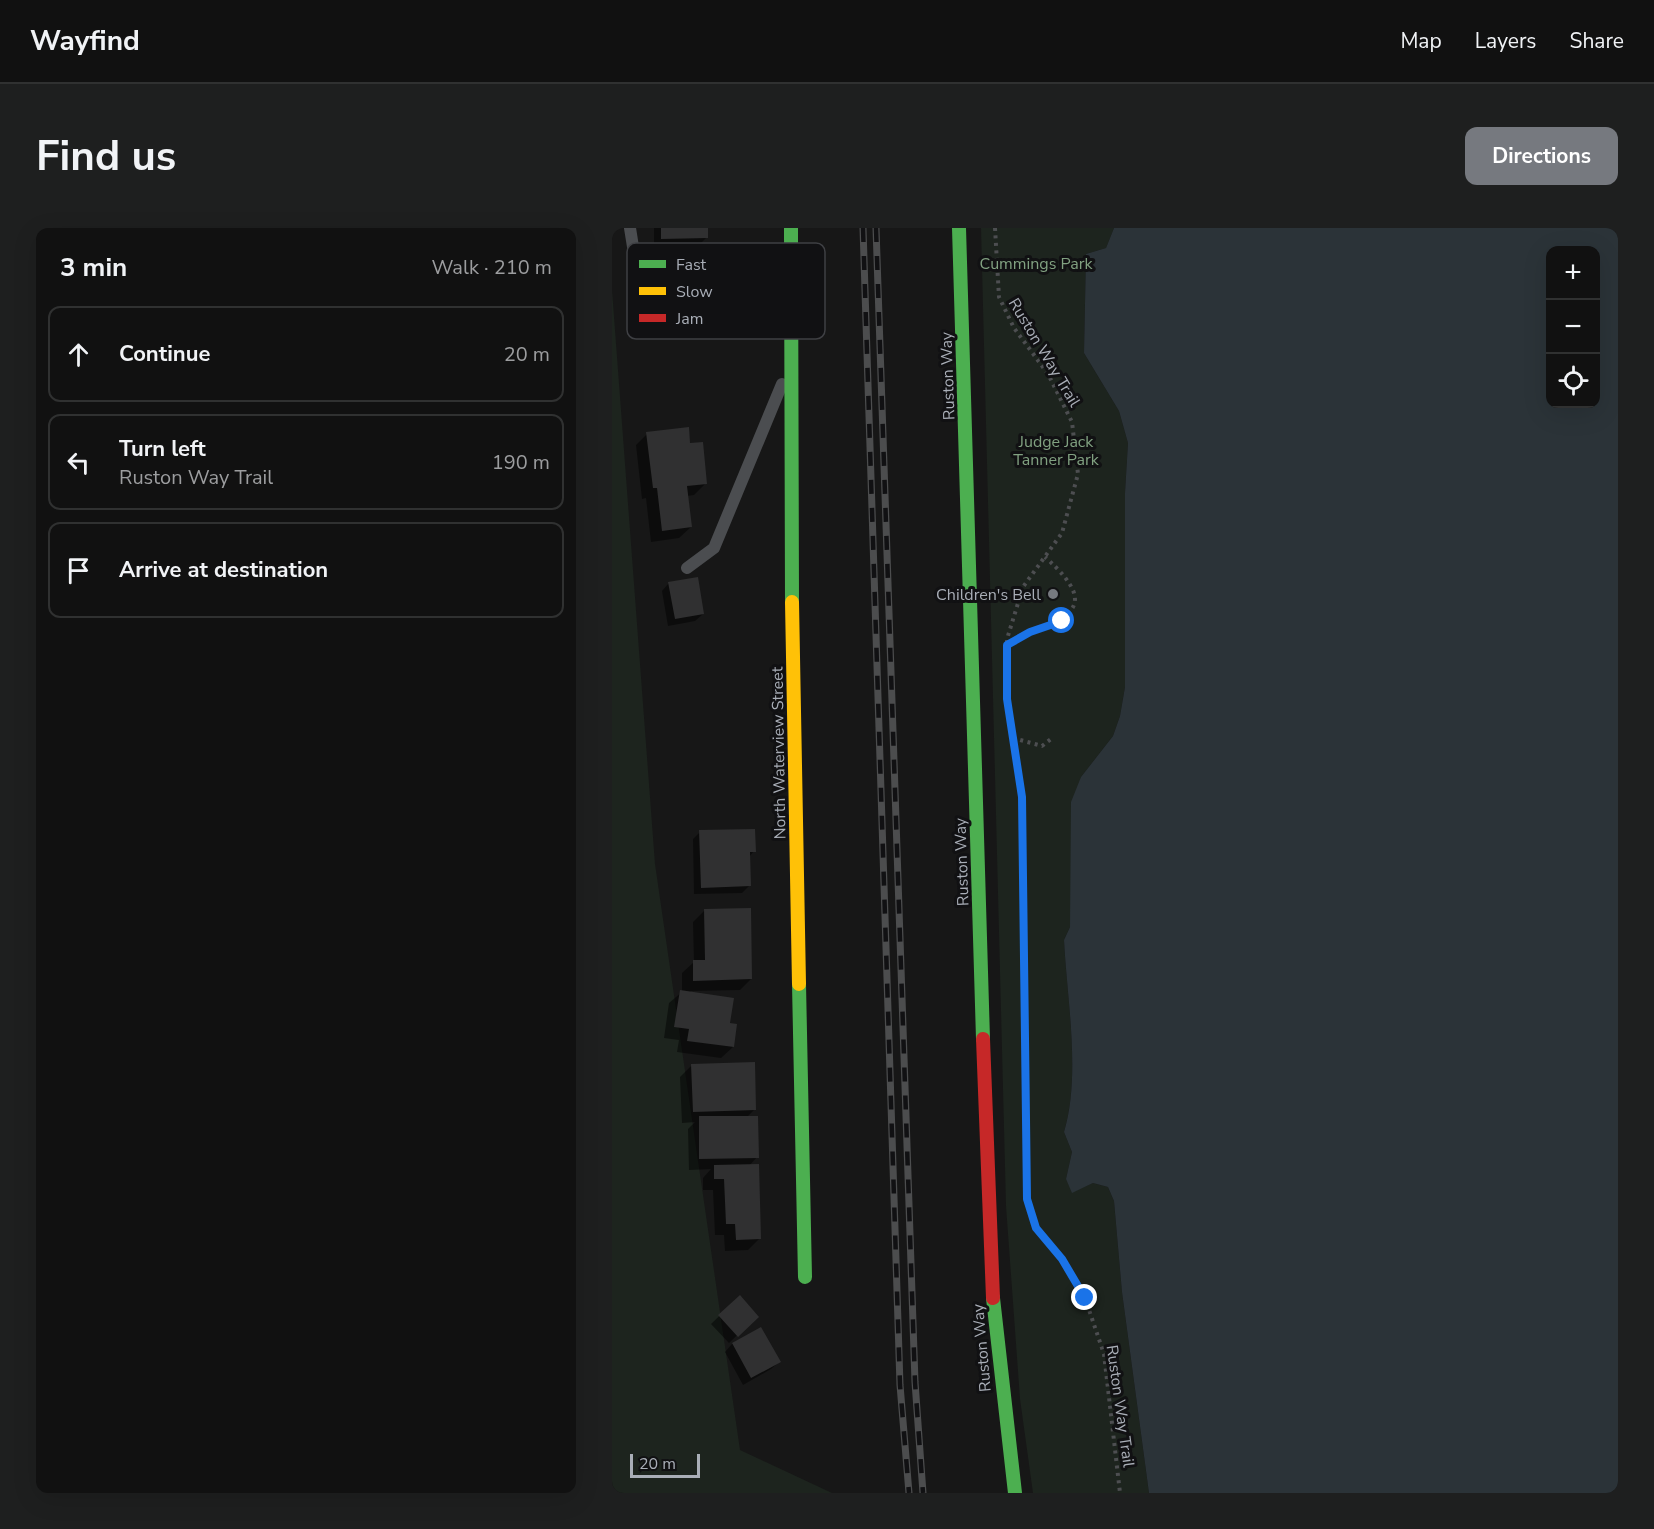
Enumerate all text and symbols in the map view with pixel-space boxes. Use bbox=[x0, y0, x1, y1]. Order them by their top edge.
text: Wayfind bbox=[30, 22, 140, 60]
text: Map bbox=[1400, 27, 1442, 55]
text: Layers bbox=[1475, 27, 1536, 55]
text: Share bbox=[1569, 27, 1624, 55]
button: Directions bbox=[1465, 127, 1618, 185]
text: Find us bbox=[36, 128, 176, 185]
legend bbox=[627, 243, 825, 339]
map controls bbox=[1546, 246, 1600, 408]
button: + bbox=[1546, 246, 1600, 300]
text: 3 min bbox=[60, 250, 127, 285]
park label: Cummings Park bbox=[980, 253, 1093, 275]
text: Walk · 210 m bbox=[432, 254, 552, 281]
text: Fast bbox=[676, 254, 707, 276]
text: Slow bbox=[676, 281, 713, 303]
street label: Ruston Way Trail bbox=[1003, 294, 1085, 411]
button: − bbox=[1546, 300, 1600, 354]
text: Jam bbox=[675, 308, 703, 330]
street label: Ruston Way bbox=[935, 331, 961, 420]
icon: ahead bbox=[62, 338, 95, 371]
text: Continue bbox=[119, 339, 210, 369]
text: 20 m bbox=[504, 341, 550, 368]
button: locate bbox=[1546, 354, 1600, 408]
park label: Judge Jack Tanner Park bbox=[1013, 431, 1100, 471]
text: Turn left bbox=[119, 434, 206, 464]
icon: left bbox=[62, 446, 95, 479]
text: 190 m bbox=[492, 449, 550, 476]
text: Ruston Way Trail bbox=[119, 464, 273, 491]
icon: arrive bbox=[62, 554, 95, 587]
text: Arrive at destination bbox=[119, 555, 328, 585]
place label: Children's Bell bbox=[936, 584, 1041, 606]
marker: Children's Bell bbox=[1046, 587, 1060, 601]
route start bbox=[1048, 607, 1074, 633]
street label: North Waterview Street bbox=[766, 666, 792, 840]
street label: Ruston Way bbox=[949, 817, 975, 906]
route end bbox=[1071, 1284, 1097, 1310]
street label: Ruston Way bbox=[967, 1302, 997, 1393]
street label: Ruston Way Trail bbox=[1101, 1344, 1140, 1469]
scale bar bbox=[630, 1451, 700, 1478]
text: 20 m bbox=[639, 1453, 676, 1475]

